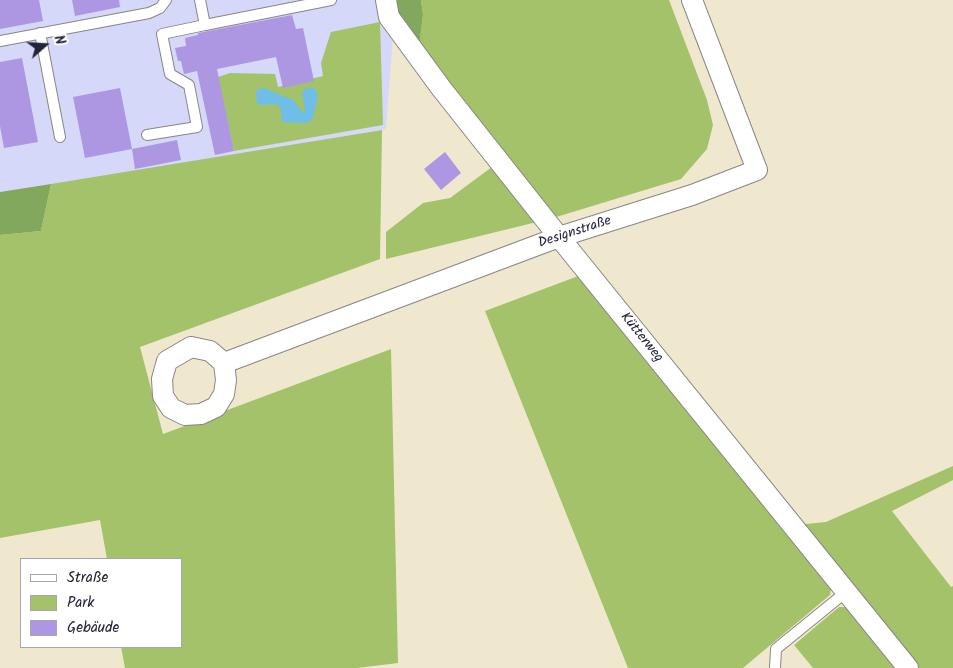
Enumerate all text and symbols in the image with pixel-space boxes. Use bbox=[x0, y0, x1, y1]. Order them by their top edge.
north arrow bbox=[20, 20, 70, 70]
text: N bbox=[47, 32, 71, 48]
street label: Designstraße bbox=[536, 213, 614, 253]
street label: Kütterweg bbox=[616, 310, 666, 366]
legend bbox=[20, 558, 182, 648]
text: Straße bbox=[67, 566, 108, 590]
text: Park bbox=[67, 591, 94, 615]
text: Gebäude bbox=[67, 616, 119, 640]

